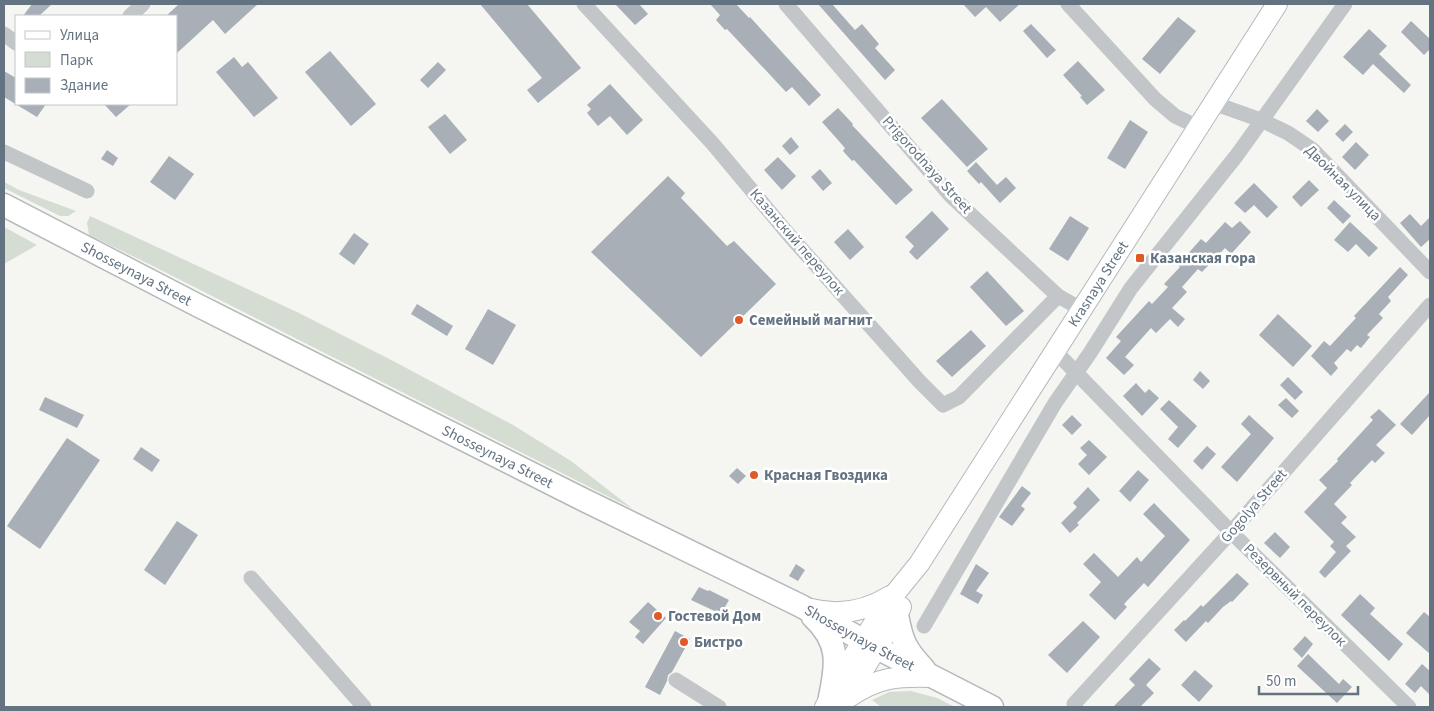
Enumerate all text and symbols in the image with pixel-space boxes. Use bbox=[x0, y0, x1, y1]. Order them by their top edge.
legend bbox=[15, 15, 178, 105]
text: Улица bbox=[60, 25, 99, 46]
text: Парк bbox=[60, 50, 94, 71]
text: Здание bbox=[60, 75, 108, 96]
street label: Prigorodnaya Street bbox=[877, 112, 977, 218]
street label: Двойная улица bbox=[1300, 140, 1386, 226]
street label: Казанский переулок bbox=[745, 184, 850, 300]
street label: Shosseynaya Street bbox=[77, 236, 195, 311]
street label: Krasnaya Street bbox=[1063, 237, 1133, 331]
place label: Казанская гора bbox=[1150, 248, 1256, 269]
marker: Казанская гора bbox=[1134, 252, 1146, 264]
place label: Семейный магнит bbox=[749, 310, 873, 331]
marker: Семейный магнит bbox=[733, 314, 745, 326]
street label: Shosseynaya Street bbox=[438, 420, 557, 493]
place label: Красная Гвоздика bbox=[764, 465, 888, 486]
street label: Gogolya Street bbox=[1216, 465, 1292, 547]
marker: Красная Гвоздика bbox=[748, 469, 760, 481]
street label: Резервный переулок bbox=[1239, 539, 1352, 652]
street label: Shosseynaya Street bbox=[801, 600, 918, 676]
place label: Гостевой Дом bbox=[668, 606, 761, 627]
marker: Гостевой Дом bbox=[652, 610, 664, 622]
place label: Бистро bbox=[694, 632, 743, 653]
marker: Бистро bbox=[678, 636, 690, 648]
scale bar bbox=[1259, 664, 1358, 696]
text: 50 m bbox=[1266, 671, 1296, 692]

